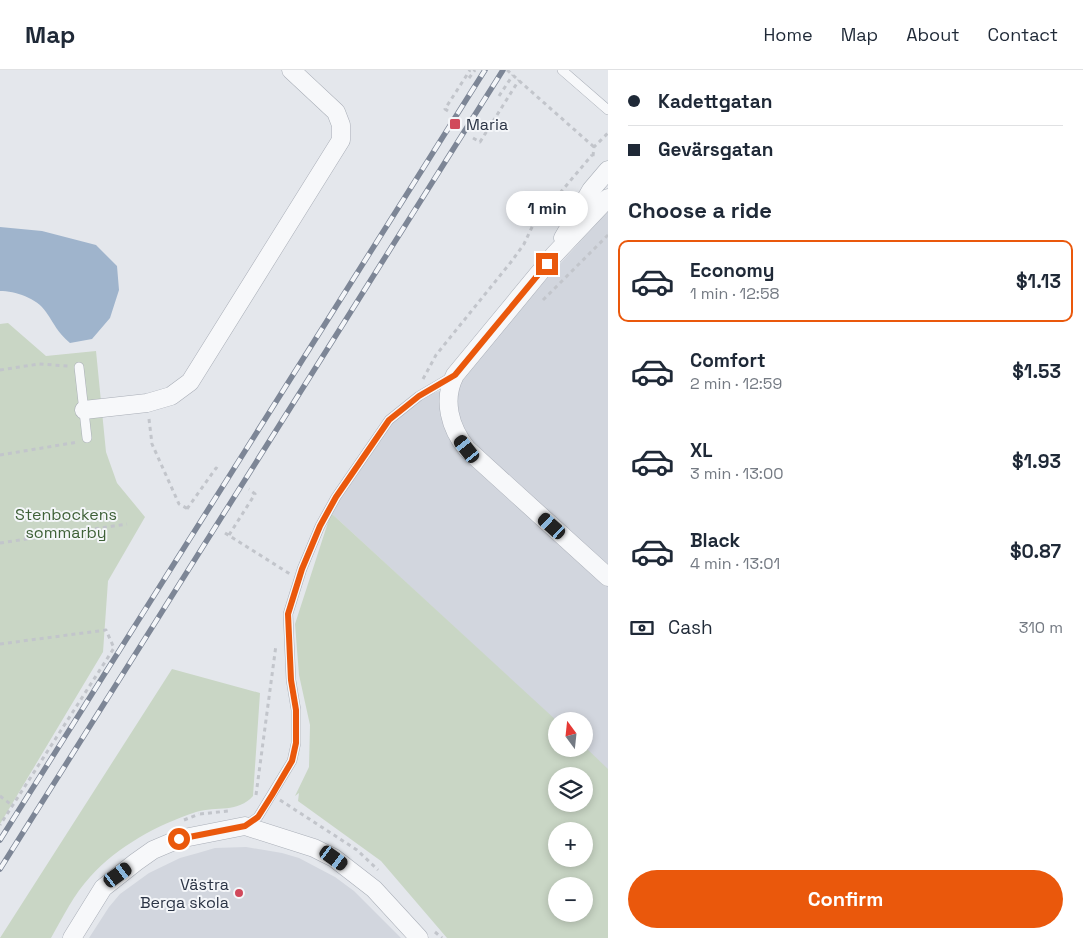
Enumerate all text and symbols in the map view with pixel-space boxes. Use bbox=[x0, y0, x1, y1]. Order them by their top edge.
text: Map bbox=[25, 19, 75, 50]
text: Home bbox=[764, 23, 813, 46]
text: Map bbox=[841, 23, 878, 46]
text: About bbox=[906, 23, 960, 46]
text: Contact bbox=[988, 23, 1058, 46]
text: Kadettgatan bbox=[658, 89, 772, 114]
place label: Maria bbox=[466, 114, 508, 135]
marker: Maria bbox=[448, 117, 462, 131]
text: Gevärsgatan bbox=[658, 137, 773, 162]
callout: 1 min bbox=[506, 191, 588, 226]
text: Choose a ride bbox=[628, 196, 772, 224]
text: 1 min bbox=[527, 198, 567, 219]
route end bbox=[536, 253, 558, 275]
text: Economy bbox=[690, 258, 774, 283]
icon: car bbox=[630, 259, 675, 304]
text: $1.13 bbox=[1016, 269, 1061, 294]
text: 1 min · 12:58 bbox=[690, 283, 779, 304]
text: Comfort bbox=[690, 348, 766, 373]
icon: car bbox=[630, 349, 675, 394]
text: $1.53 bbox=[1012, 359, 1061, 384]
text: 2 min · 12:59 bbox=[690, 373, 782, 394]
car bbox=[451, 433, 482, 465]
text: XL bbox=[690, 438, 713, 463]
icon: car bbox=[630, 439, 675, 484]
text: $1.93 bbox=[1012, 449, 1061, 474]
text: 3 min · 13:00 bbox=[690, 463, 783, 484]
park label: Stenbockens sommarby bbox=[15, 504, 117, 543]
car bbox=[535, 510, 568, 542]
text: Black bbox=[690, 528, 740, 553]
icon: car bbox=[630, 529, 675, 574]
text: $0.87 bbox=[1010, 539, 1061, 564]
text: 4 min · 13:01 bbox=[690, 553, 780, 574]
icon: cash bbox=[628, 614, 656, 642]
text: Cash bbox=[668, 615, 713, 640]
text: 310 m bbox=[1019, 617, 1063, 638]
north arrow bbox=[548, 712, 592, 758]
map controls bbox=[548, 712, 593, 922]
button: layers bbox=[548, 767, 593, 812]
button: + bbox=[548, 822, 593, 867]
route start bbox=[168, 828, 190, 850]
car bbox=[317, 843, 350, 873]
car bbox=[101, 860, 134, 890]
button: Confirm bbox=[628, 870, 1063, 928]
place label: Västra Berga skola bbox=[140, 874, 229, 913]
button: − bbox=[548, 877, 593, 922]
marker: Västra Berga skola bbox=[233, 887, 245, 899]

